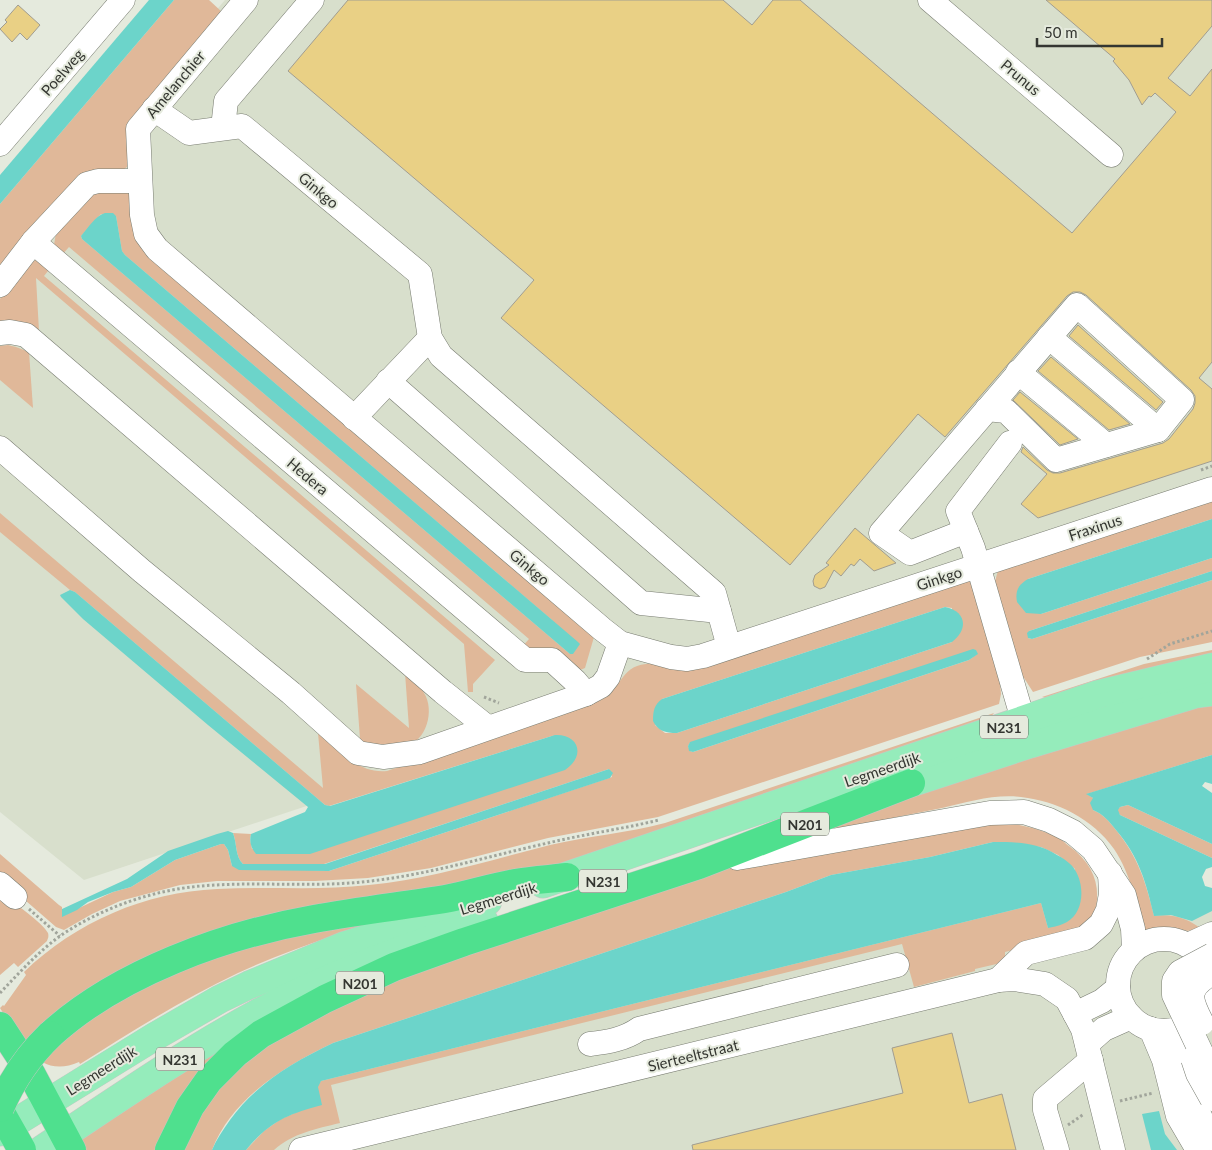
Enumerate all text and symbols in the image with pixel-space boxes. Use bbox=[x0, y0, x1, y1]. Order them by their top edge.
scale bar bbox=[1037, 15, 1162, 47]
text: 50 m bbox=[1044, 23, 1078, 41]
street label: Poelweg bbox=[37, 45, 87, 99]
street label: Amelanchier bbox=[142, 46, 209, 121]
street label: Prunus bbox=[998, 55, 1044, 99]
street label: Ginkgo bbox=[295, 168, 343, 212]
street label: Hedera bbox=[284, 454, 332, 498]
street label: Fraxinus bbox=[1066, 510, 1124, 544]
street label: Ginkgo bbox=[506, 545, 554, 589]
street label: Ginkgo bbox=[914, 562, 964, 594]
road number: N231 bbox=[980, 716, 1028, 739]
street label: Legmeerdijk bbox=[842, 747, 923, 790]
road number: N201 bbox=[781, 812, 829, 836]
road number: N231 bbox=[579, 869, 627, 892]
street label: Legmeerdijk bbox=[457, 878, 539, 918]
road number: N201 bbox=[336, 971, 384, 994]
street label: Sierteeltstraat bbox=[646, 1035, 741, 1075]
street label: Legmeerdijk bbox=[63, 1041, 140, 1099]
road number: N231 bbox=[156, 1048, 204, 1070]

